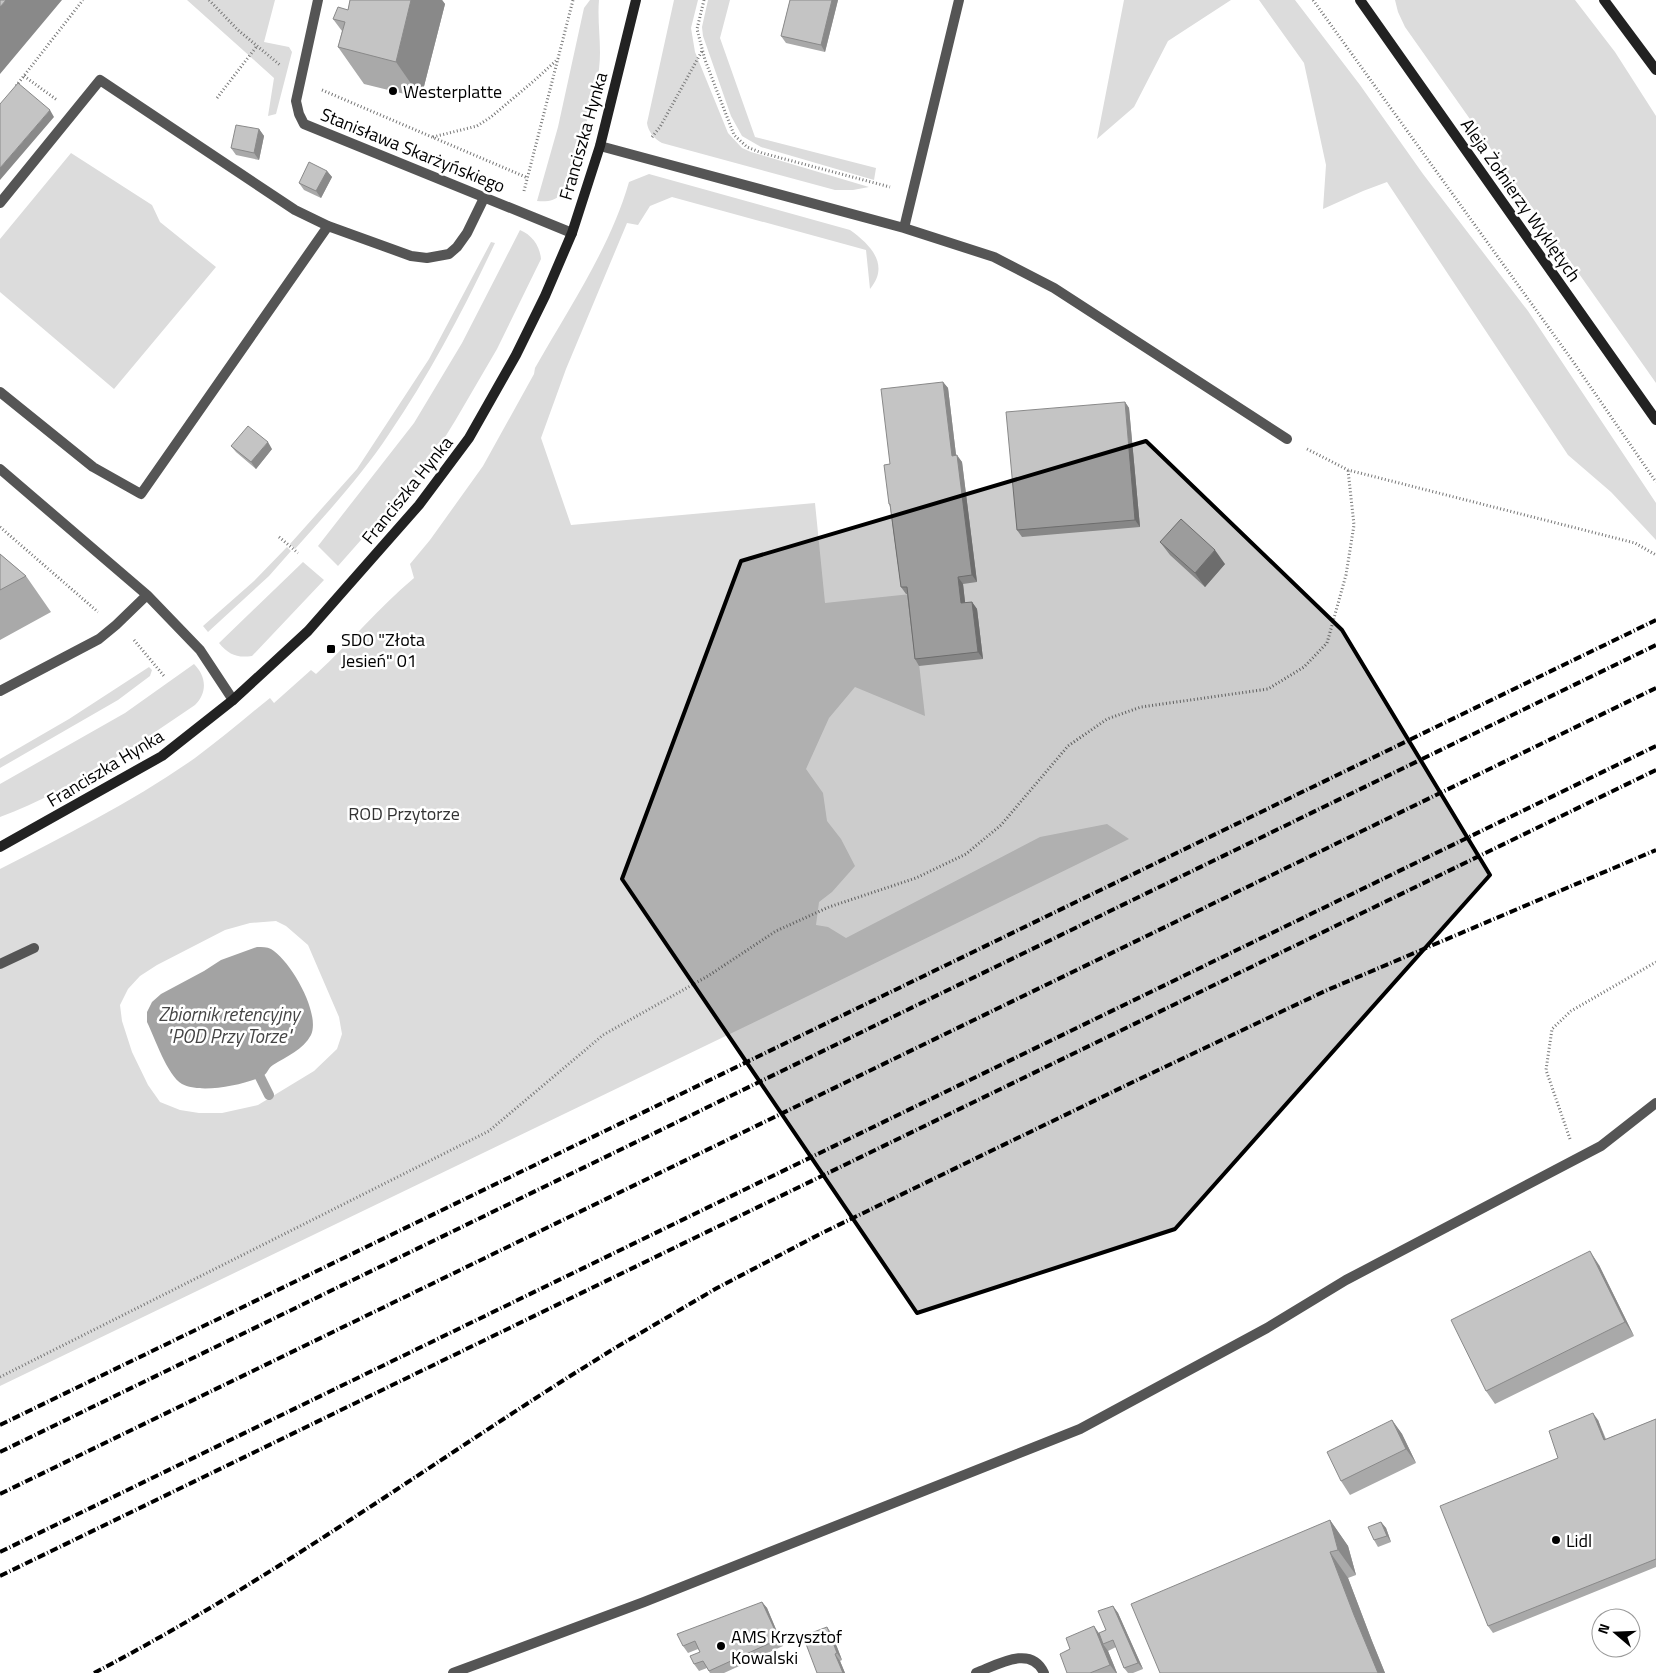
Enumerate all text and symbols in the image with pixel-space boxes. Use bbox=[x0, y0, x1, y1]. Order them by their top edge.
street label: Franciszka Hynka bbox=[552, 69, 614, 203]
place label: Westerplatte bbox=[403, 78, 502, 105]
marker: Westerplatte bbox=[387, 85, 399, 97]
street label: Stanisława Skarżyńskiego bbox=[317, 101, 509, 199]
street label: Aleja Żołnierzy Wyklętych bbox=[1454, 113, 1588, 287]
street label: Franciszka Hynka bbox=[355, 430, 459, 550]
place label: SDO "Złota Jesień" 01 bbox=[341, 626, 425, 674]
marker: SDO "Złota Jesień" 01 bbox=[325, 643, 337, 655]
street label: Franciszka Hynka bbox=[41, 722, 169, 814]
park label: ROD Przytorze bbox=[348, 800, 460, 827]
water label: Zbiornik retencyjny "POD Przy Torze" bbox=[158, 999, 302, 1050]
place label: Lidl bbox=[1566, 1527, 1592, 1554]
marker: Lidl bbox=[1550, 1534, 1562, 1546]
north arrow bbox=[1591, 1608, 1641, 1658]
text: N bbox=[1592, 1621, 1615, 1637]
place label: AMS Krzysztof Kowalski bbox=[731, 1623, 842, 1671]
marker: AMS Krzysztof Kowalski bbox=[715, 1640, 727, 1652]

